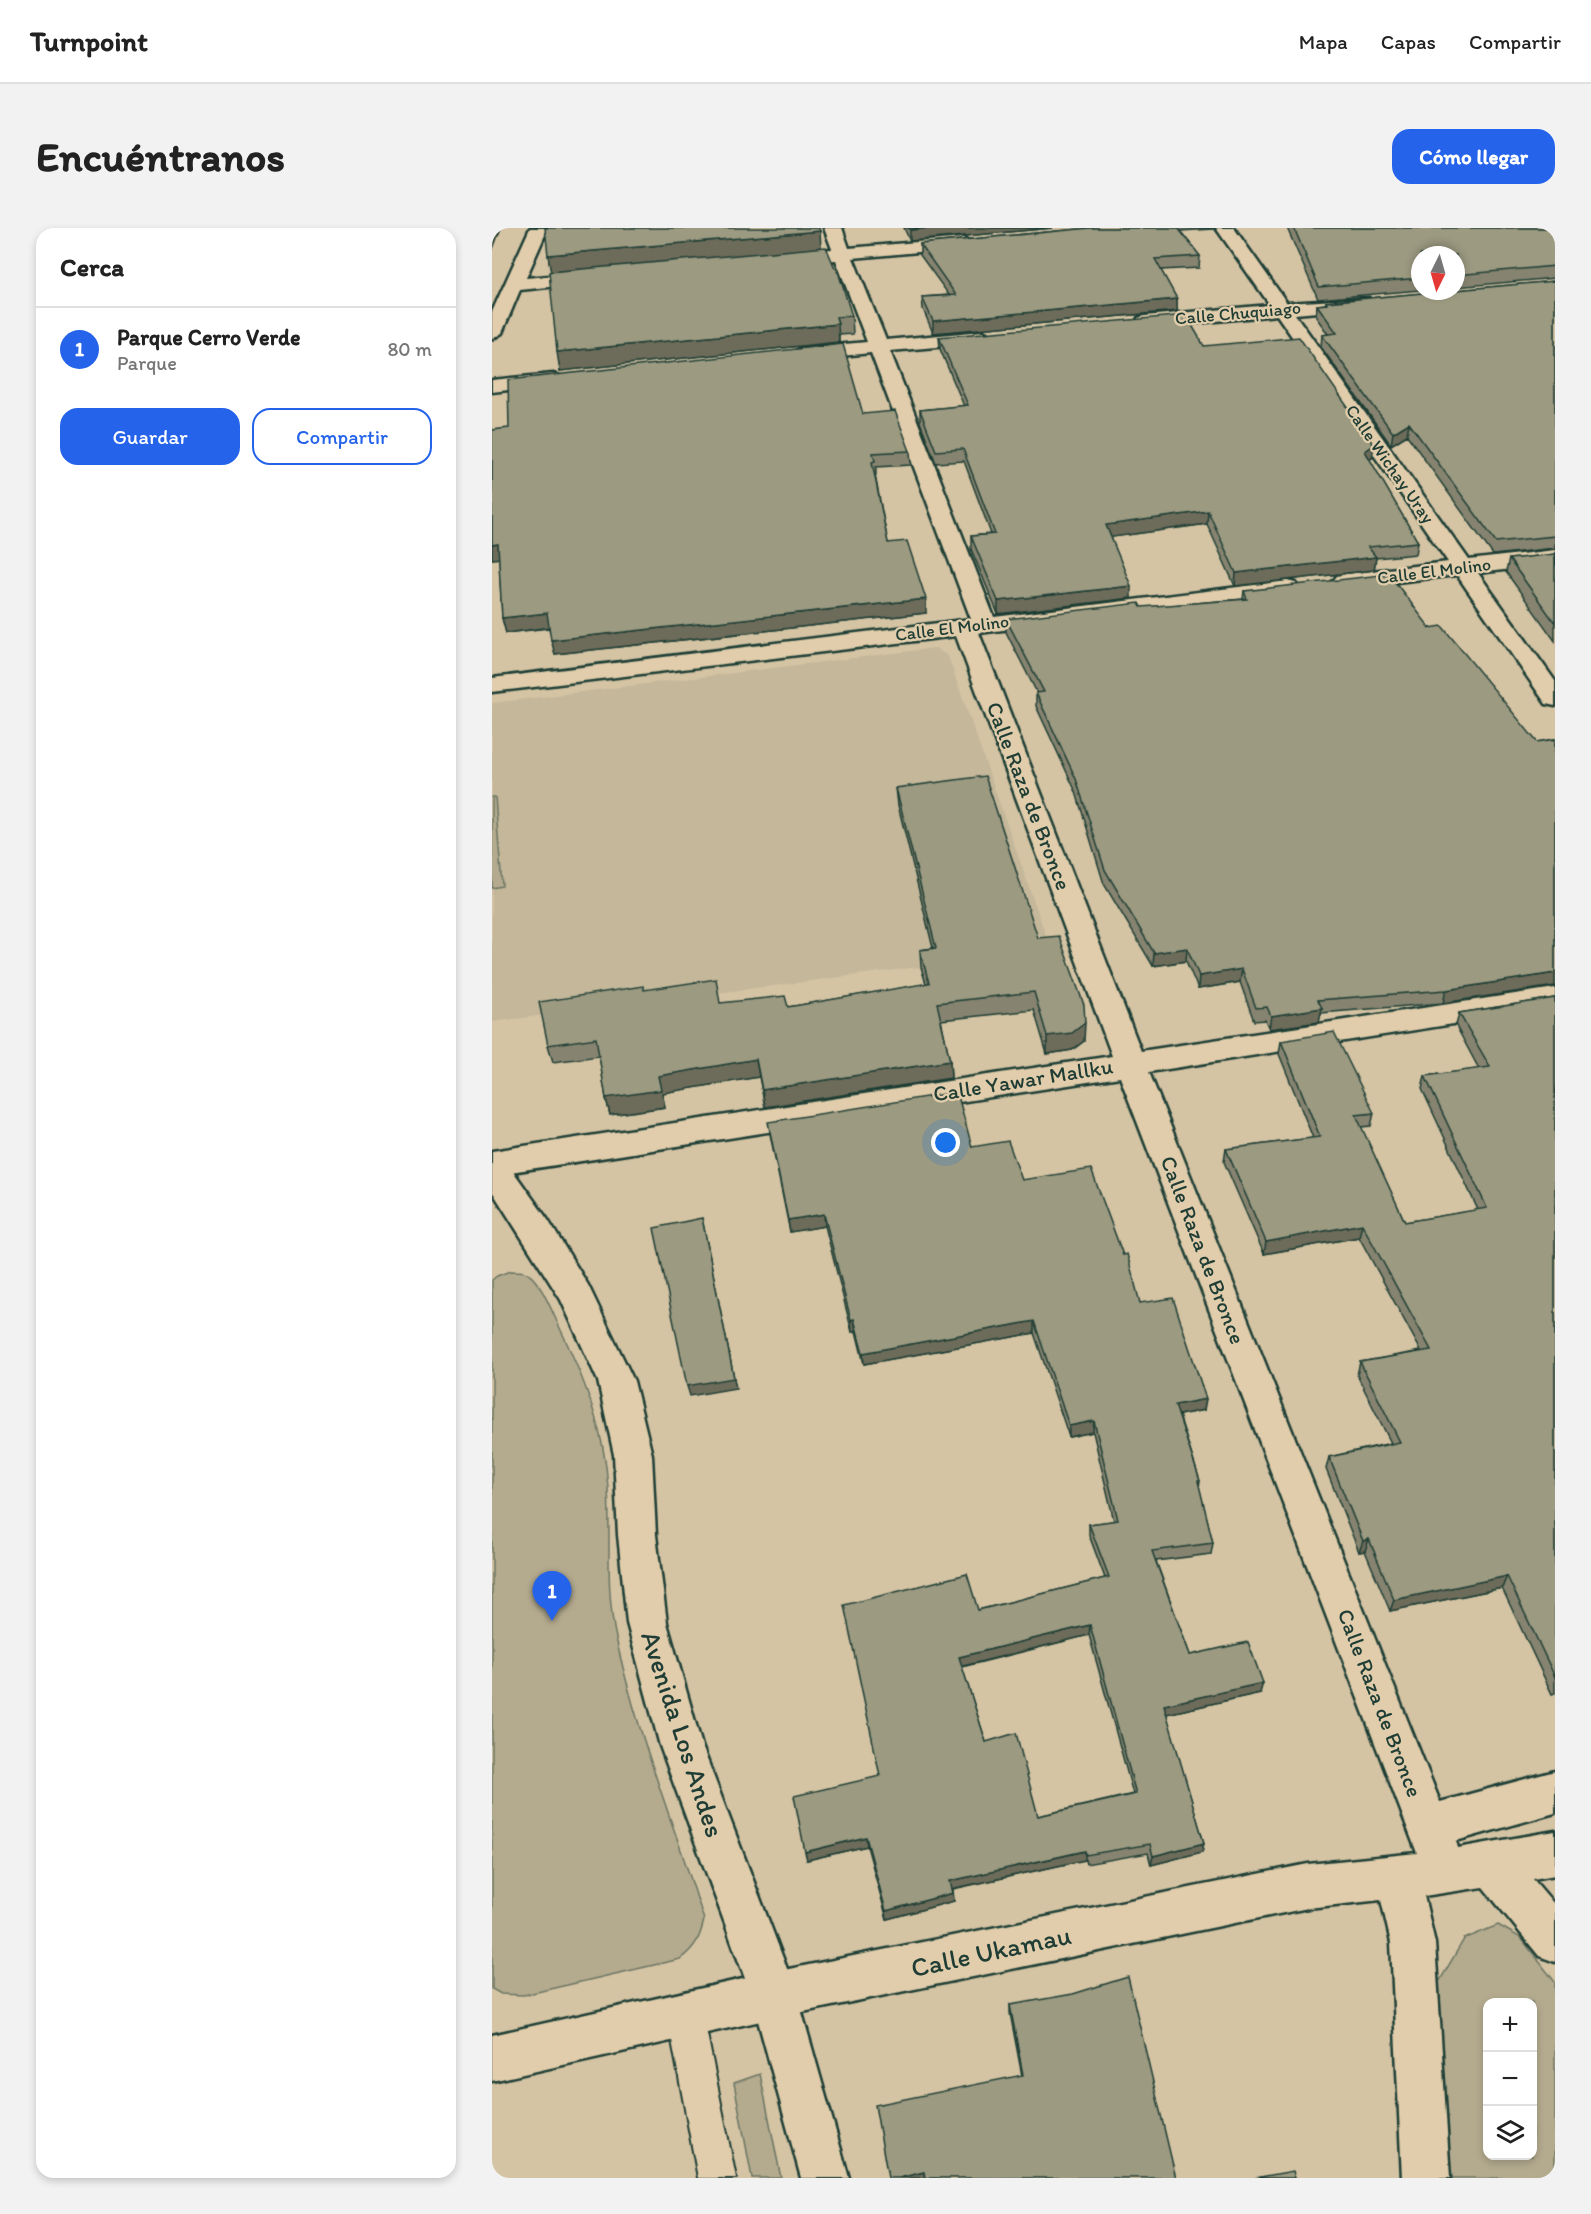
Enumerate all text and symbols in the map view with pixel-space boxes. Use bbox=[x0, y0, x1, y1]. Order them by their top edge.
text: Turnpoint bbox=[30, 24, 148, 58]
text: Mapa bbox=[1299, 29, 1348, 54]
text: Capas bbox=[1381, 29, 1436, 54]
text: Compartir bbox=[1469, 29, 1561, 54]
button: Cómo llegar bbox=[1392, 129, 1555, 184]
text: Encuéntranos bbox=[36, 131, 285, 182]
north arrow bbox=[1411, 246, 1465, 300]
text: Cerca bbox=[60, 251, 124, 283]
street label: Calle Chuquiago bbox=[1174, 297, 1302, 329]
text: Parque Cerro Verde bbox=[117, 324, 300, 351]
text: 1 bbox=[75, 337, 84, 361]
text: 80 m bbox=[387, 337, 432, 361]
text: Parque bbox=[117, 351, 177, 375]
street label: Calle Wichay Uray bbox=[1341, 400, 1440, 528]
button: Guardar bbox=[60, 408, 240, 465]
button: Compartir bbox=[252, 408, 432, 465]
street label: Calle El Molino bbox=[1376, 553, 1492, 589]
street label: Calle El Molino bbox=[894, 610, 1010, 646]
street label: Calle Raza de Bronce bbox=[981, 698, 1077, 894]
street label: Calle Yawar Mallku bbox=[931, 1052, 1115, 1108]
your location bbox=[931, 1128, 960, 1157]
street label: Calle Raza de Bronce bbox=[1155, 1152, 1251, 1348]
pin: 1 bbox=[532, 1572, 572, 1621]
street label: Calle Raza de Bronce bbox=[1332, 1605, 1428, 1801]
street label: Avenida Los Andes bbox=[634, 1627, 732, 1841]
street label: Calle Ukamau bbox=[908, 1918, 1074, 1984]
map controls bbox=[1483, 1998, 1537, 2160]
button: + bbox=[1483, 1998, 1537, 2052]
button: − bbox=[1483, 2052, 1537, 2106]
button: layers bbox=[1483, 2106, 1537, 2160]

